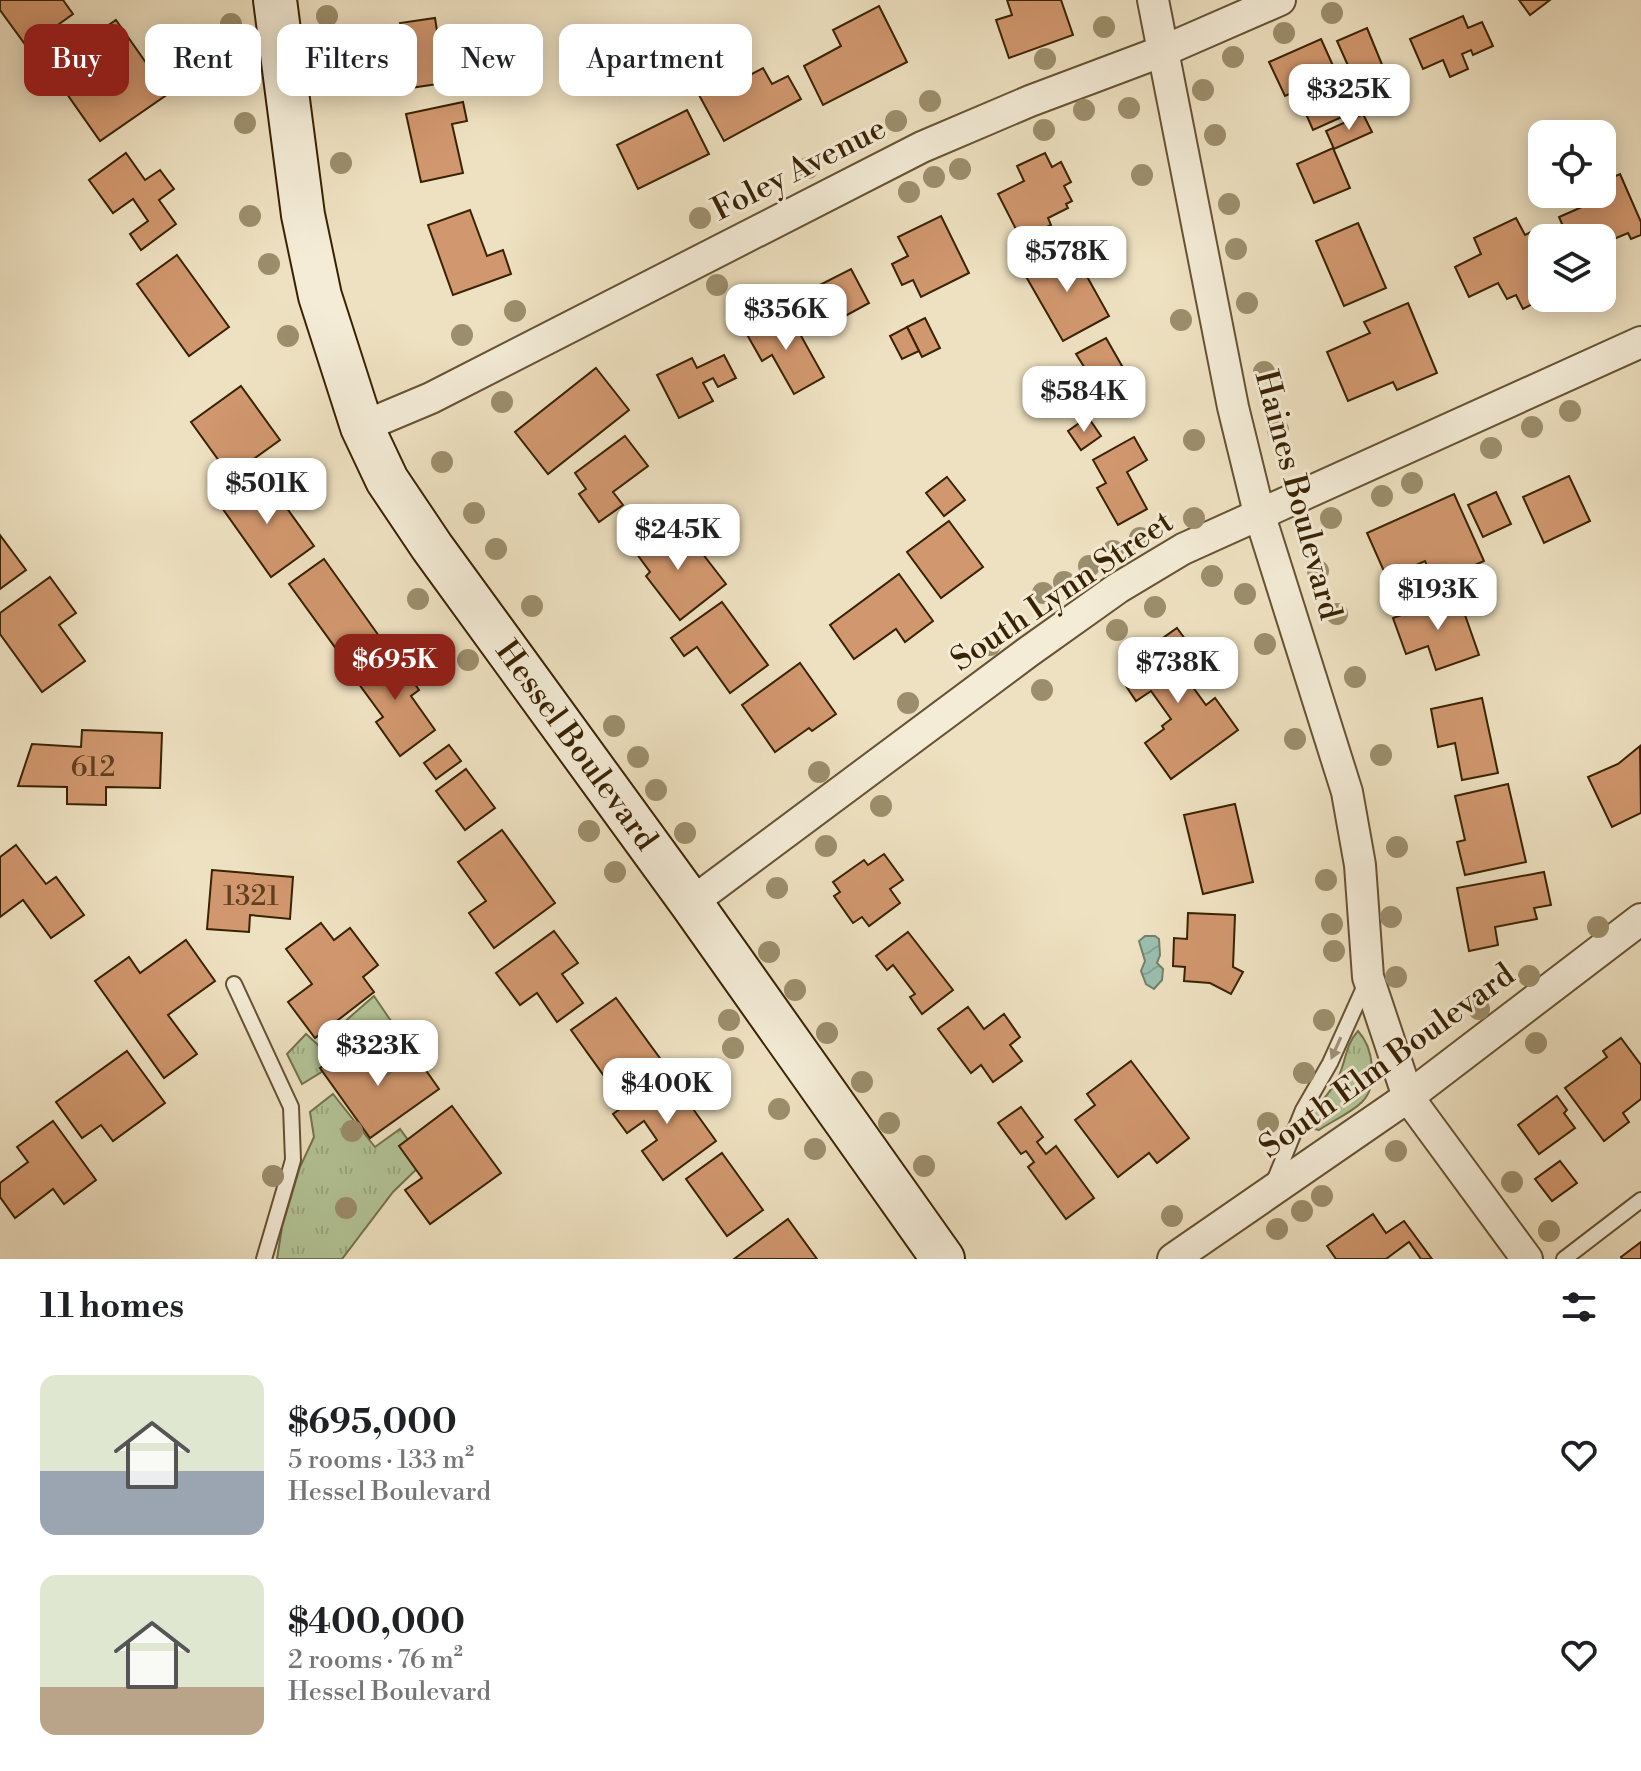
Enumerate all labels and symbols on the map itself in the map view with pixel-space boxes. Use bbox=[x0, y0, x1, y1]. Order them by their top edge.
pin: $325K bbox=[1293, 64, 1405, 132]
street label: Foley Avenue bbox=[705, 108, 893, 230]
pin: $578K bbox=[1011, 226, 1123, 294]
pin: $356K bbox=[730, 284, 842, 352]
pin: $584K bbox=[1028, 366, 1140, 434]
street label: Haines Boulevard bbox=[1246, 366, 1350, 624]
pin: $501K bbox=[211, 458, 323, 526]
street label: South Lynn Street bbox=[943, 502, 1181, 680]
pin: $245K bbox=[622, 504, 734, 572]
pin: $193K bbox=[1382, 564, 1494, 632]
street label: Hessel Boulevard bbox=[487, 633, 666, 858]
pin: $695K bbox=[339, 634, 451, 702]
pin: $738K bbox=[1122, 637, 1234, 705]
house number: 612 bbox=[71, 750, 115, 785]
house number: 1321 bbox=[223, 879, 279, 914]
street label: South Elm Boulevard bbox=[1251, 955, 1523, 1167]
pin: $323K bbox=[322, 1020, 434, 1088]
one-way arrow bbox=[1329, 1037, 1343, 1060]
pin: $400K bbox=[611, 1058, 723, 1126]

